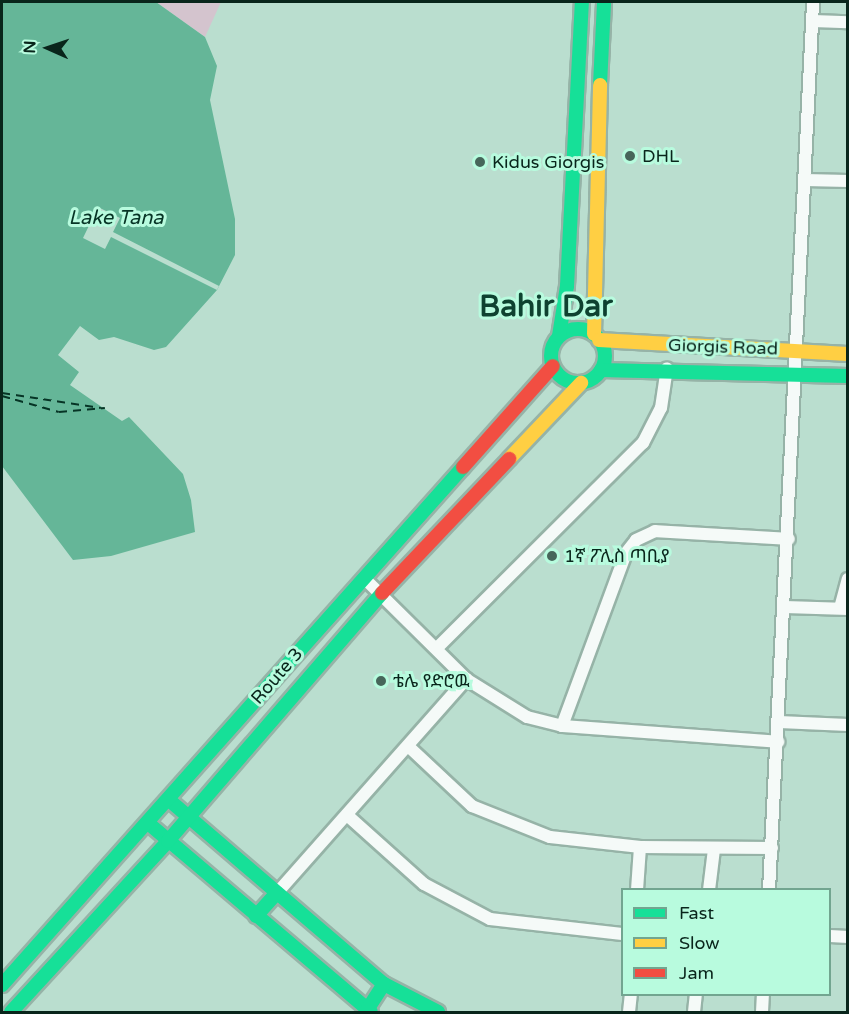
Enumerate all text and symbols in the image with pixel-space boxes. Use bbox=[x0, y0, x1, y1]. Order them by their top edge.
north arrow bbox=[18, 18, 78, 78]
text: N bbox=[20, 40, 40, 54]
place label: DHL bbox=[642, 145, 679, 167]
marker: DHL bbox=[623, 149, 637, 163]
place label: Kidus Giorgis bbox=[492, 151, 604, 173]
marker: Kidus Giorgis bbox=[473, 155, 487, 169]
water label: Lake Tana bbox=[68, 206, 164, 230]
district label: Bahir Dar bbox=[479, 289, 613, 325]
street label: Giorgis Road bbox=[668, 334, 778, 360]
place label: 1ኛ ፖሊስ ጣቢያ bbox=[564, 545, 669, 567]
marker: 1ኛ ፖሊስ ጣቢያ bbox=[545, 549, 559, 563]
street label: Route 3 bbox=[247, 643, 307, 709]
place label: ቴሌ የድሮዉ bbox=[393, 670, 470, 692]
marker: ቴሌ የድሮዉ bbox=[374, 674, 388, 688]
legend bbox=[621, 888, 831, 996]
text: Fast bbox=[679, 902, 714, 924]
text: Slow bbox=[679, 932, 720, 954]
text: Jam bbox=[679, 962, 714, 984]

